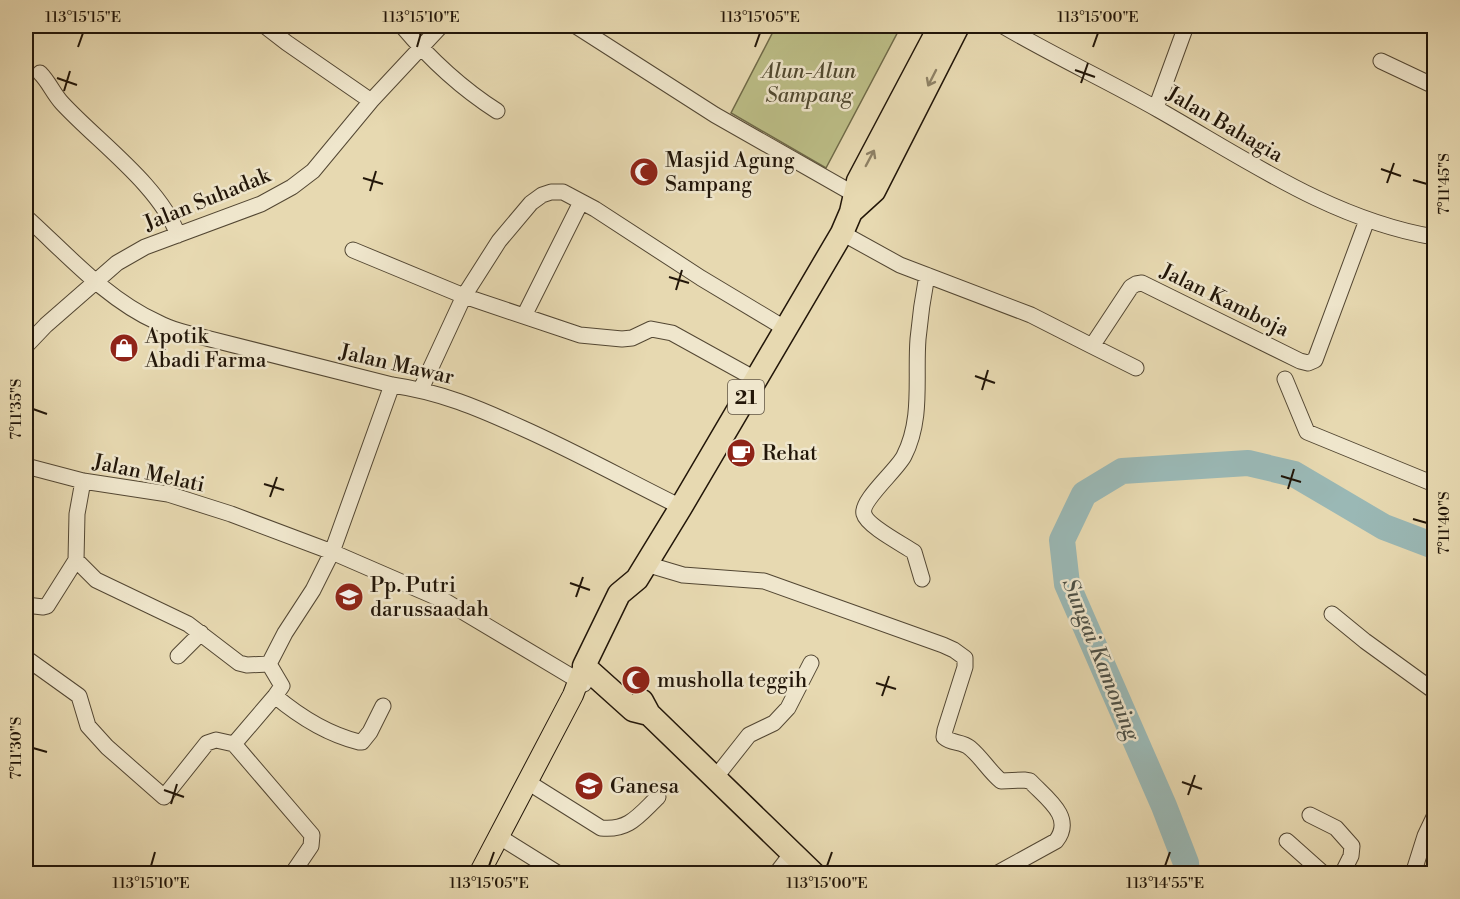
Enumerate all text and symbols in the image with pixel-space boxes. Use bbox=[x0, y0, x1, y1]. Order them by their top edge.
text: 113°15'15"E bbox=[45, 8, 121, 27]
text: 113°15'10"E bbox=[382, 8, 460, 27]
text: 113°15'05"E bbox=[720, 8, 800, 27]
text: 113°15'00"E bbox=[1057, 8, 1139, 27]
park label: Alun-Alun Sampang bbox=[760, 59, 856, 109]
one-way arrow bbox=[926, 68, 937, 86]
street label: Jalan Bahagia bbox=[1161, 81, 1288, 169]
place label: Masjid Agung Sampang bbox=[665, 148, 795, 198]
one-way arrow bbox=[865, 149, 876, 167]
text: 7°11'45"S bbox=[1435, 153, 1454, 215]
mosque icon: Masjid Agung Sampang bbox=[628, 156, 660, 188]
street label: Jalan Suhadak bbox=[139, 162, 275, 237]
street label: Jalan Kamboja bbox=[1155, 258, 1293, 343]
place label: Apotik Abadi Farma bbox=[144, 324, 267, 374]
shop icon: Apotik Abadi Farma bbox=[108, 332, 140, 364]
street label: Jalan Mawar bbox=[336, 339, 457, 391]
text: 7°11'35"S bbox=[7, 379, 26, 439]
road number: 21 bbox=[728, 380, 764, 414]
cafe icon: Rehat bbox=[725, 437, 757, 469]
place label: Rehat bbox=[762, 441, 818, 467]
street label: Jalan Melati bbox=[90, 449, 207, 499]
text: 7°11'40"S bbox=[1435, 491, 1454, 555]
place label: Pp. Putri darussaadah bbox=[370, 573, 489, 623]
water label: Sungai Kamoning bbox=[1056, 575, 1146, 746]
school or university icon: Pp. Putri darussaadah bbox=[333, 581, 365, 613]
mosque icon: musholla teggih bbox=[620, 664, 652, 696]
place label: musholla teggih bbox=[657, 668, 808, 694]
text: 7°11'30"S bbox=[7, 717, 26, 779]
school or university icon: Ganesa bbox=[573, 770, 605, 802]
place label: Ganesa bbox=[610, 774, 679, 800]
text: 113°15'10"E bbox=[112, 874, 190, 893]
text: 113°15'05"E bbox=[449, 874, 529, 893]
text: 113°15'00"E bbox=[786, 874, 868, 893]
text: 113°14'55"E bbox=[1126, 874, 1204, 893]

